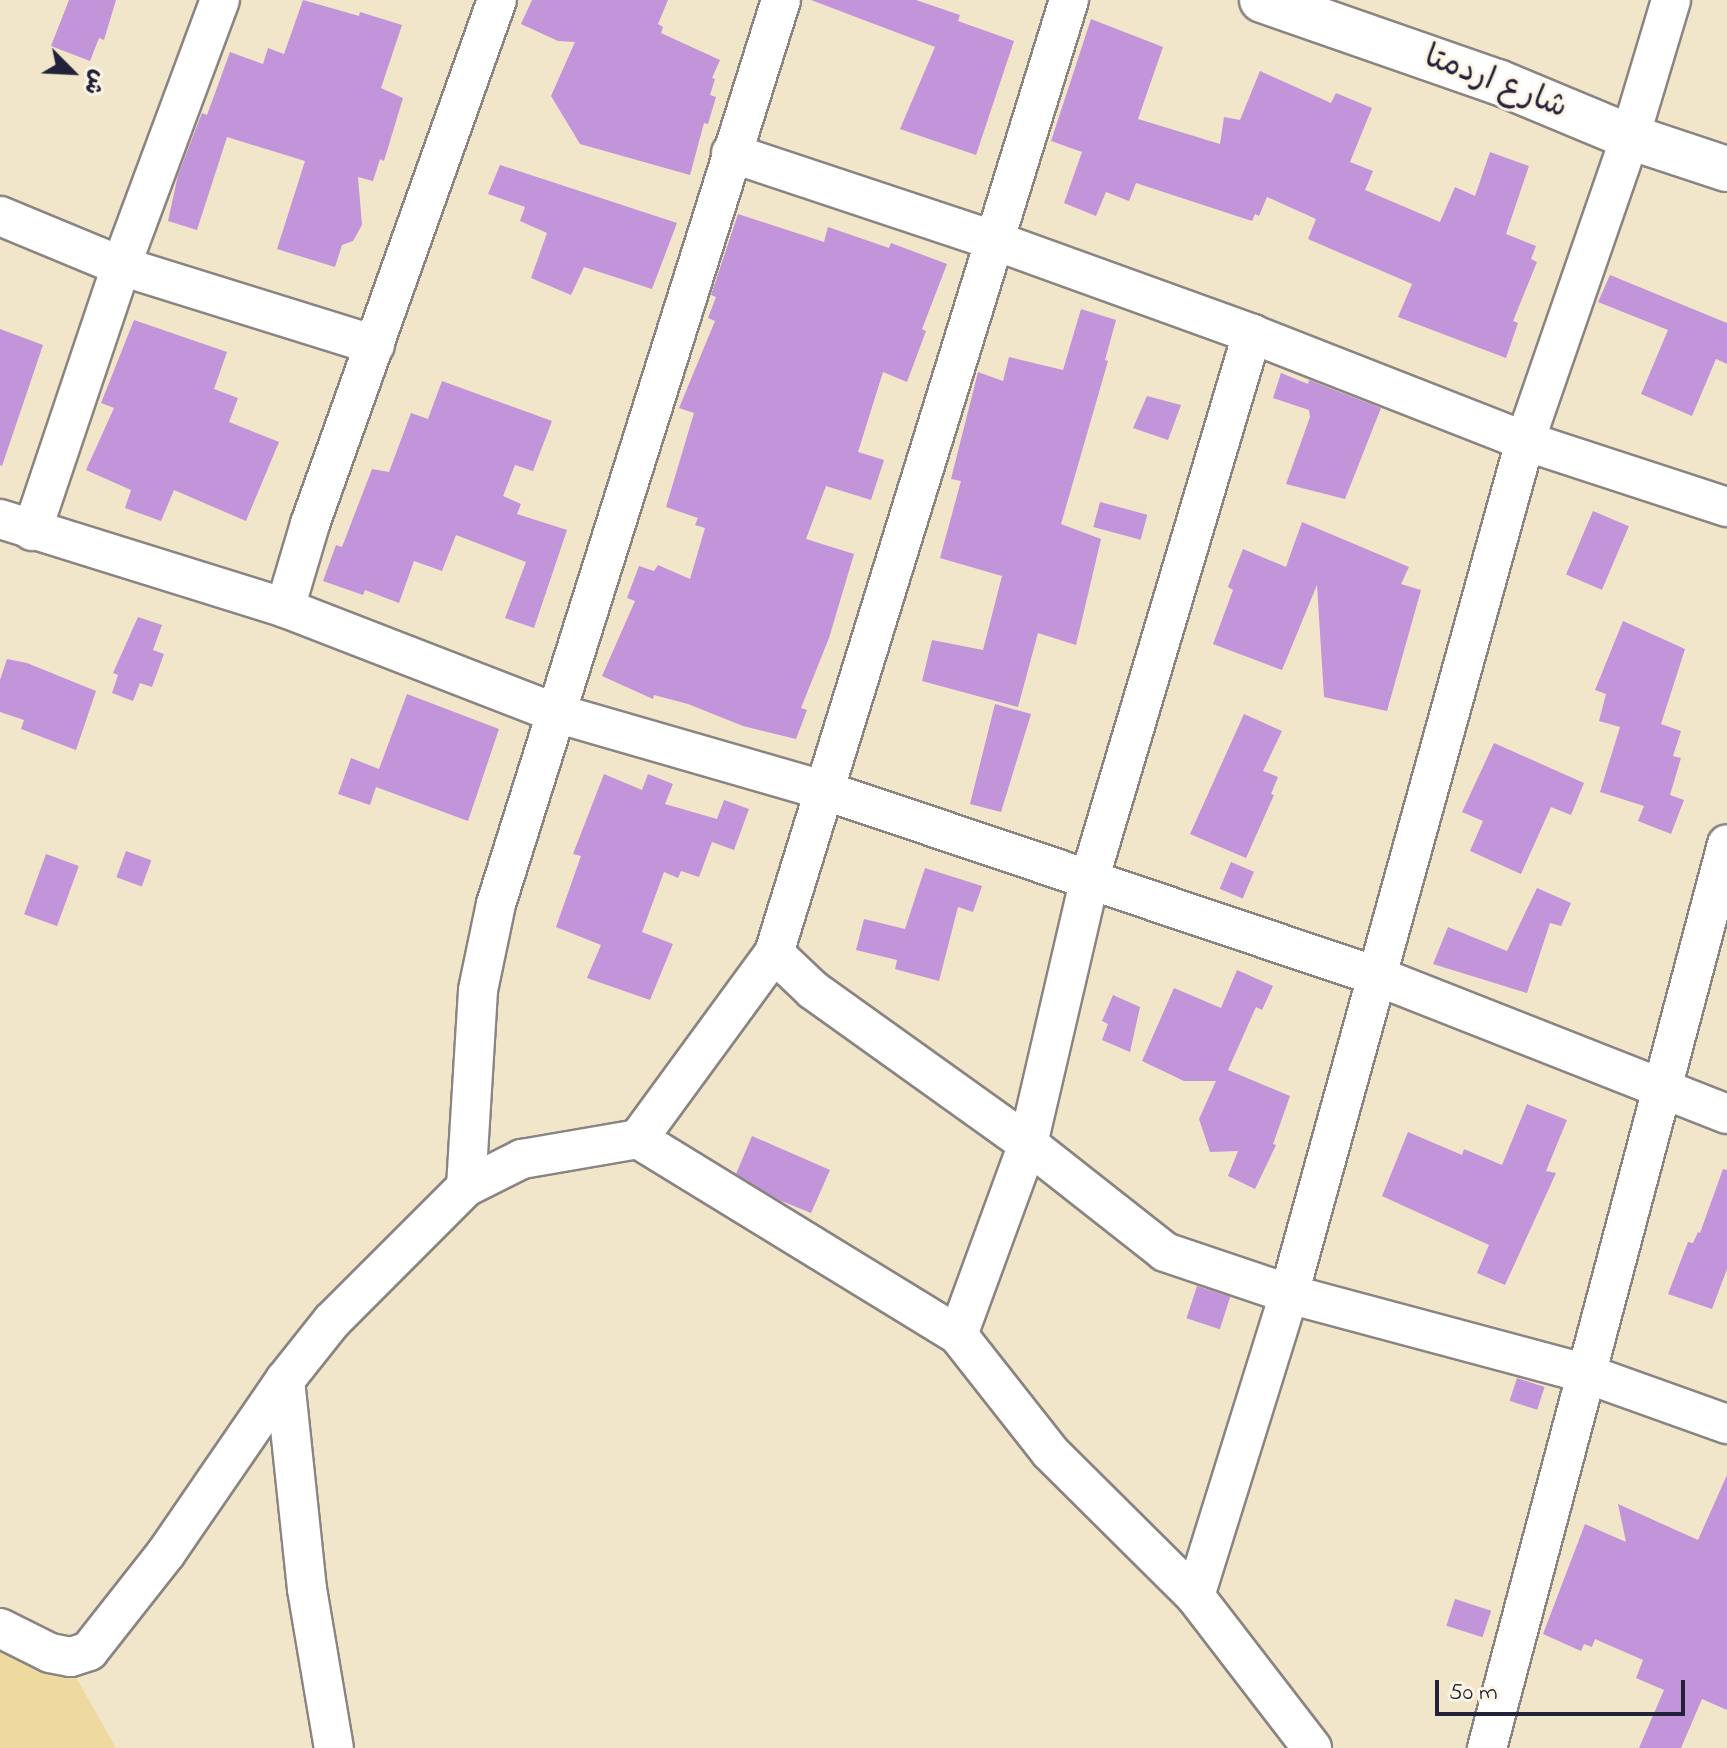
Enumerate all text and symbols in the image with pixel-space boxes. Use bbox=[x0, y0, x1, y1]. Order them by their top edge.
north arrow bbox=[32, 32, 112, 112]
street label: شارع اردمتا bbox=[1418, 39, 1572, 129]
text: ش bbox=[74, 64, 113, 99]
scale bar bbox=[1439, 1664, 1689, 1714]
text: 50 m bbox=[1449, 1676, 1498, 1711]

